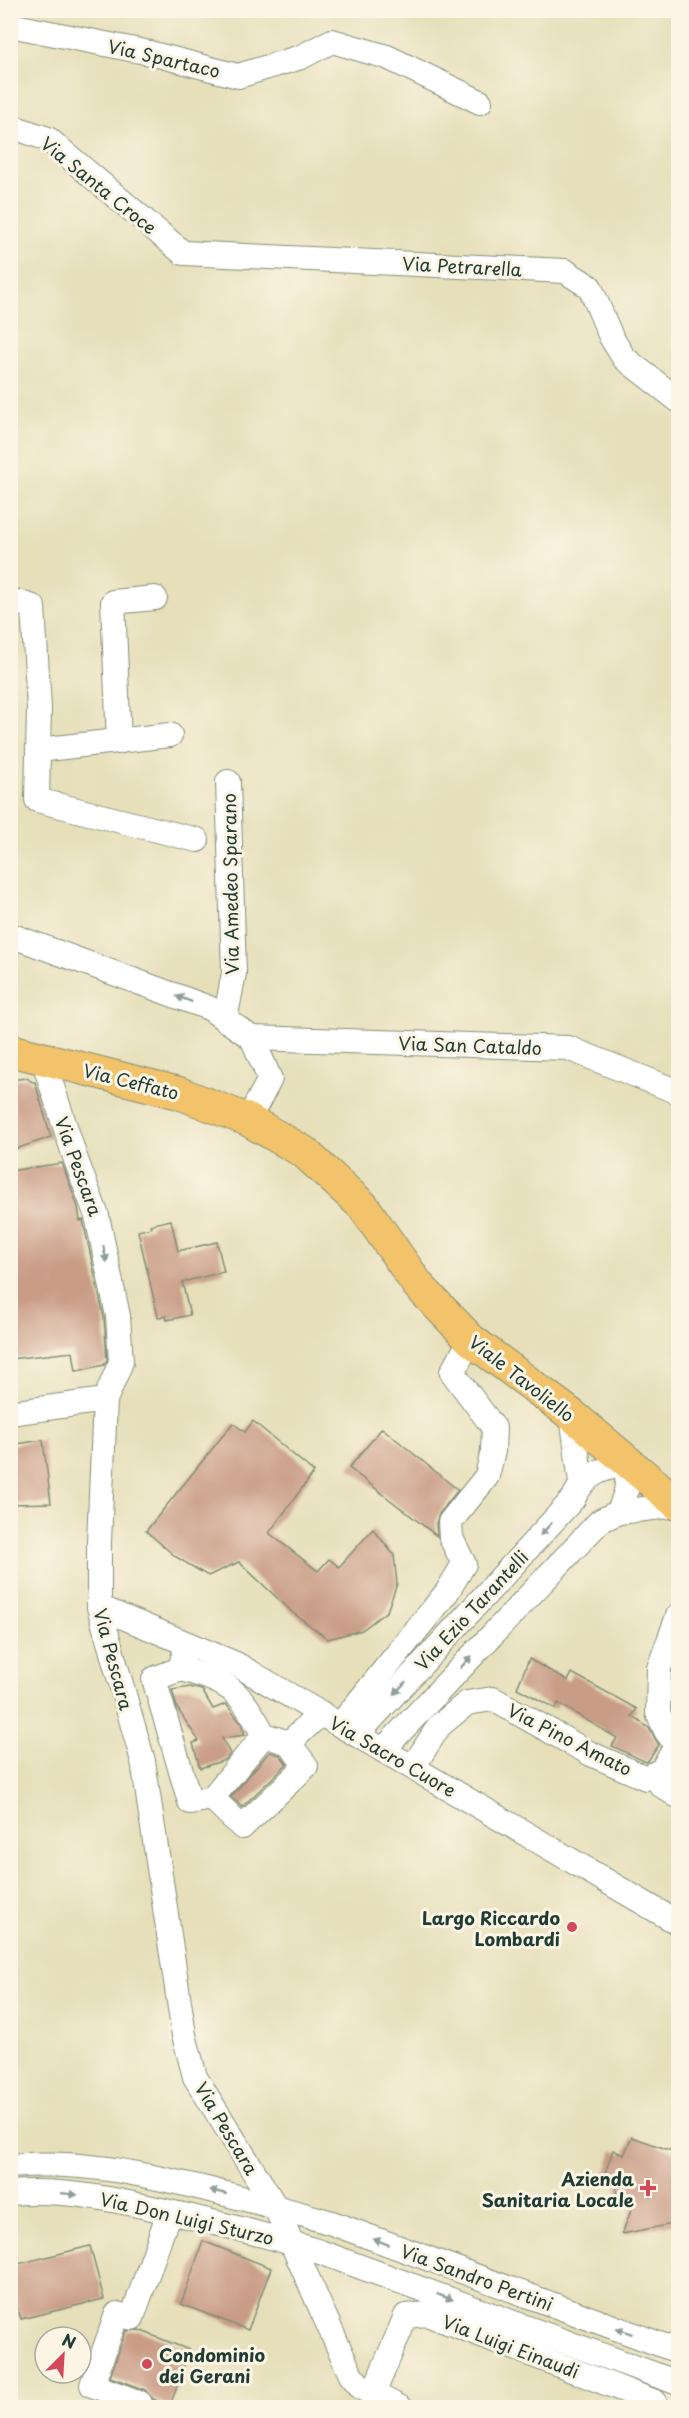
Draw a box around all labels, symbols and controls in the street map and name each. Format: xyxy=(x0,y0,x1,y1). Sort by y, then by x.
street label: Via Spartaco xyxy=(105,32,223,84)
street label: Via Santa Croce xyxy=(35,130,163,240)
street label: Via Petrarella xyxy=(402,249,523,283)
street label: Via Amedeo Sparano xyxy=(215,793,245,975)
one-way arrow xyxy=(174,993,192,1003)
street label: Via San Cataldo xyxy=(398,1029,542,1061)
street label: Via Ceffato xyxy=(80,1056,182,1106)
street label: Via Pescara xyxy=(49,1112,110,1220)
one-way arrow xyxy=(101,1245,111,1263)
street label: Viale Tavoliello xyxy=(463,1328,581,1428)
one-way arrow xyxy=(539,1522,553,1536)
street label: Via Ezio Tarantelli xyxy=(408,1544,534,1676)
street label: Via Pescara xyxy=(87,1605,141,1714)
one-way arrow xyxy=(459,1654,473,1669)
one-way arrow xyxy=(393,1681,407,1695)
street label: Via Pino Amato xyxy=(503,1696,637,1782)
street label: Via Sacro Cuore xyxy=(325,1709,461,1803)
place label: Largo Riccardo Lombardi xyxy=(422,1904,560,1952)
marker: Largo Riccardo Lombardi xyxy=(565,1920,579,1934)
street label: Via Pescara xyxy=(189,2076,266,2180)
place label: Azienda Sanitaria Locale xyxy=(482,2165,635,2213)
marker: Azienda Sanitaria Locale xyxy=(639,2179,657,2197)
street label: Via Don Luigi Sturzo xyxy=(97,2185,277,2251)
one-way arrow xyxy=(208,2187,227,2197)
one-way arrow xyxy=(59,2189,78,2199)
one-way arrow xyxy=(372,2236,390,2246)
street label: Via Sandro Pertini xyxy=(397,2237,557,2317)
one-way arrow xyxy=(436,2293,454,2303)
street label: Via Luigi Einaudi xyxy=(439,2307,583,2385)
north arrow xyxy=(33,2325,93,2385)
one-way arrow xyxy=(614,2325,632,2335)
text: N xyxy=(59,2327,80,2354)
place label: Condominio dei Gerani xyxy=(159,2341,266,2389)
marker: Condominio dei Gerani xyxy=(140,2357,154,2371)

